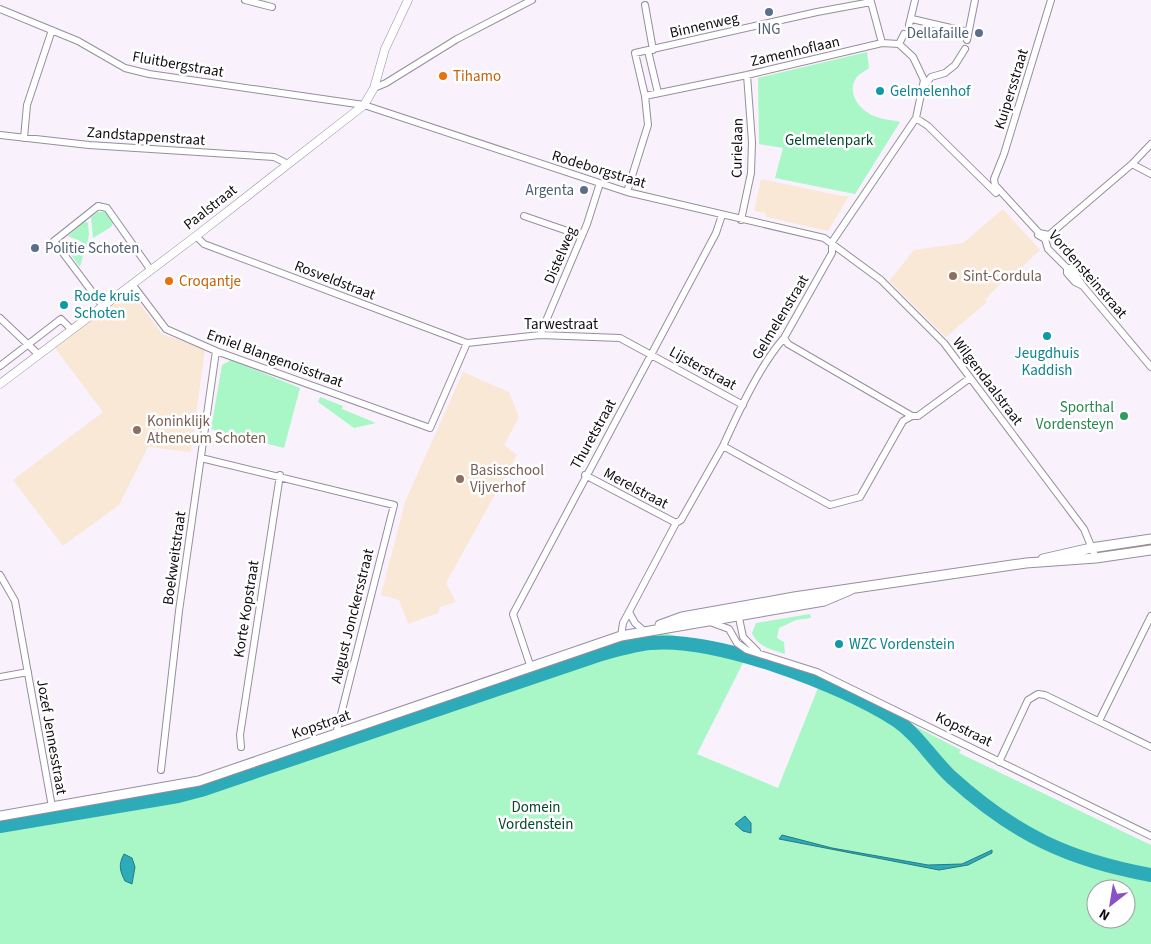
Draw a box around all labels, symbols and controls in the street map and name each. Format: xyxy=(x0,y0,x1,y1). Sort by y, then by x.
marker: ING xyxy=(763,6,775,18)
street label: Binnenweg xyxy=(668,7,741,44)
place label: ING xyxy=(758,19,780,40)
place label: Dellafaille xyxy=(907,23,969,44)
marker: Dellafaille xyxy=(973,27,985,39)
street label: Zamenhoflaan xyxy=(748,31,842,72)
street label: Fluitbergstraat xyxy=(131,46,225,83)
street label: Kuipersstraat xyxy=(989,46,1034,132)
place label: Tihamo xyxy=(453,66,501,87)
marker: Tihamo xyxy=(437,70,449,82)
place label: Gelmelenhof xyxy=(890,81,971,102)
marker: Gelmelenhof xyxy=(874,85,886,97)
street label: Curielaan xyxy=(726,118,749,178)
street label: Zandstappenstraat xyxy=(86,122,206,151)
park label: Gelmelenpark xyxy=(785,130,874,151)
street label: Rodeborgstraat xyxy=(549,145,648,194)
street label: Paalstraat xyxy=(179,180,241,235)
place label: Argenta xyxy=(525,180,574,201)
marker: Argenta xyxy=(578,184,590,196)
street label: Distelweg xyxy=(539,223,582,287)
street label: Vordensteinstraat xyxy=(1043,226,1132,323)
place label: Politie Schoten xyxy=(45,238,139,259)
marker: Politie Schoten xyxy=(29,242,41,254)
street label: Rosveldstraat xyxy=(291,255,378,306)
place label: Sint-Cordula xyxy=(963,266,1042,287)
marker: Sint-Cordula xyxy=(947,270,959,282)
place label: Croqantje xyxy=(179,271,241,292)
street label: Gelmelenstraat xyxy=(747,271,814,364)
marker: Croqantje xyxy=(163,275,175,287)
place label: Rode kruis Schoten xyxy=(74,286,140,324)
marker: Rode kruis Schoten xyxy=(58,299,70,311)
street label: Tarwestraat xyxy=(524,314,598,335)
street label: Emiel Blangenoisstraat xyxy=(204,324,346,393)
marker: Jeugdhuis Kaddish xyxy=(1041,330,1053,342)
street label: Wilgendaalstraat xyxy=(947,333,1028,430)
street label: Lijsterstraat xyxy=(665,341,740,396)
place label: Jeugdhuis Kaddish xyxy=(1015,343,1079,381)
street label: Thuretstraat xyxy=(565,395,621,473)
place label: Sporthal Vordensteyn xyxy=(1036,397,1114,435)
marker: Sporthal Vordensteyn xyxy=(1118,410,1130,422)
place label: Koninklijk Atheneum Schoten xyxy=(147,411,266,449)
marker: Koninklijk Atheneum Schoten xyxy=(131,424,143,436)
place label: Basisschool Vijverhof xyxy=(470,460,544,498)
street label: Merelstraat xyxy=(600,463,672,514)
marker: Basisschool Vijverhof xyxy=(454,473,466,485)
street label: Boekweitstraat xyxy=(158,510,191,606)
street label: August Jonckersstraat xyxy=(326,547,379,686)
street label: Korte Kopstraat xyxy=(228,559,265,659)
place label: WZC Vordenstein xyxy=(849,634,955,655)
marker: WZC Vordenstein xyxy=(833,638,845,650)
street label: Jozef Jennesstraat xyxy=(31,678,72,796)
street label: Kopstraat xyxy=(289,705,353,744)
street label: Kopstraat xyxy=(932,707,996,752)
park label: Domein Vordenstein xyxy=(499,797,573,835)
north arrow xyxy=(1086,879,1136,929)
text: N xyxy=(1096,903,1114,925)

